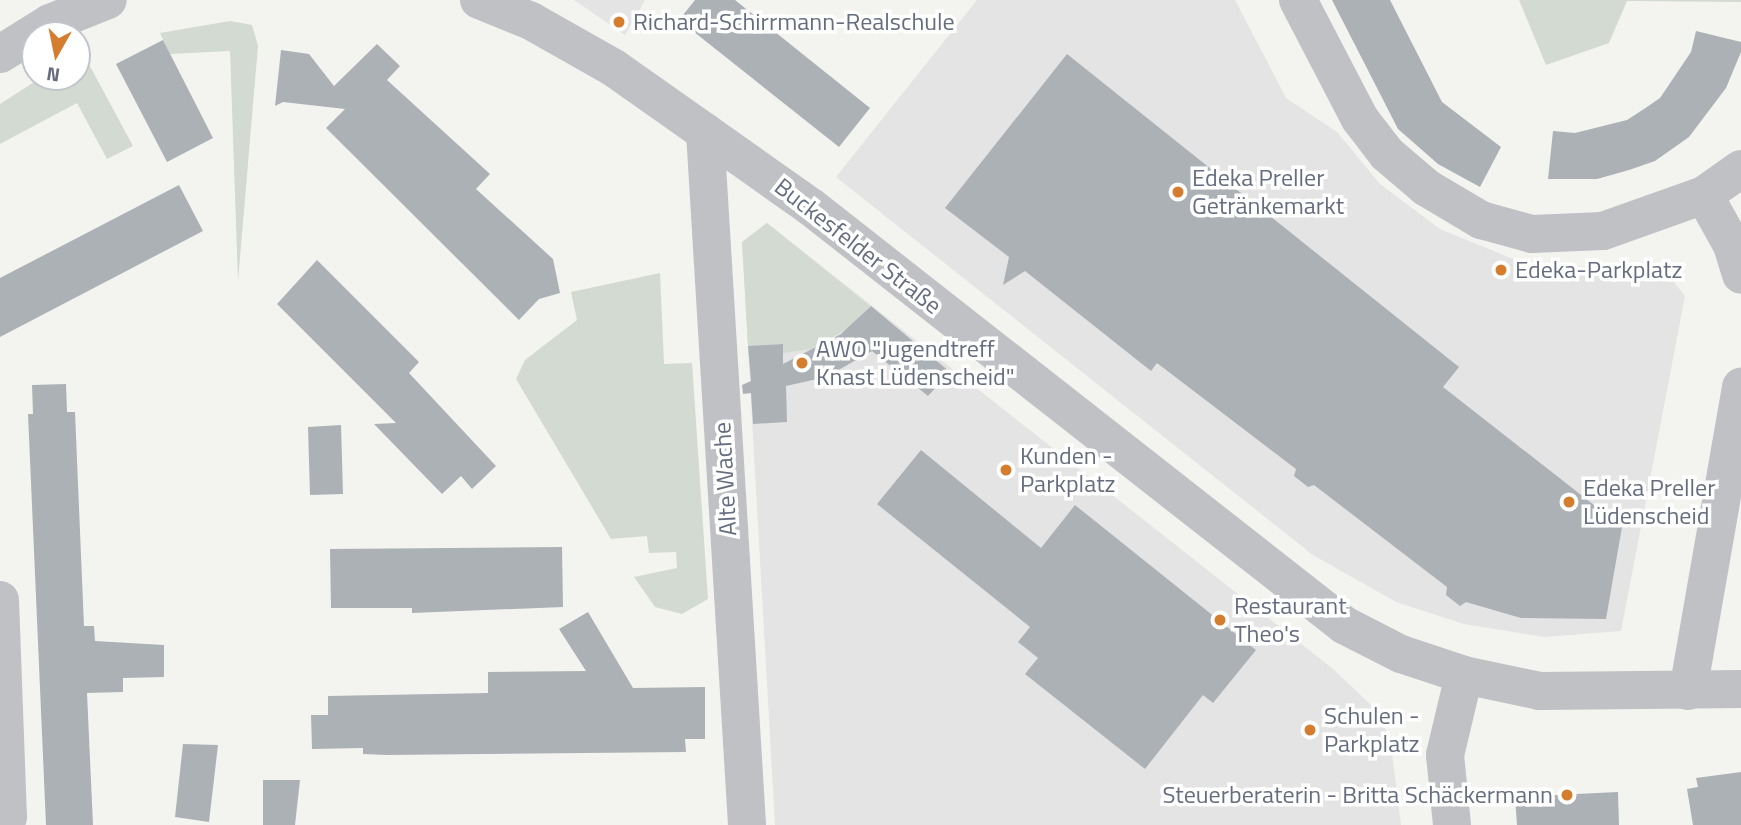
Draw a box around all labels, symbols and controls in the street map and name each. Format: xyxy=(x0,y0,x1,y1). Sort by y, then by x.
place label: Richard-Schirrmann-Realschule xyxy=(633,8,955,36)
marker: Richard-Schirrmann-Realschule xyxy=(611,14,627,30)
north arrow xyxy=(21,21,91,91)
text: N xyxy=(44,60,62,91)
place label: Edeka Preller Getränkemarkt xyxy=(1192,164,1344,220)
street label: Buckesfelder Straße xyxy=(769,172,947,320)
marker: Edeka Preller Getränkemarkt xyxy=(1170,184,1186,200)
place label: Edeka-Parkplatz xyxy=(1515,256,1682,284)
marker: Edeka-Parkplatz xyxy=(1493,262,1509,278)
place label: AWO "Jugendtreff Knast Lüdenscheid" xyxy=(816,335,1015,391)
marker: AWO "Jugendtreff Knast Lüdenscheid" xyxy=(794,355,810,371)
street label: Alte Wache xyxy=(708,421,742,537)
place label: Kunden - Parkplatz xyxy=(1020,442,1115,498)
marker: Kunden - Parkplatz xyxy=(998,462,1014,478)
place label: Edeka Preller Lüdenscheid xyxy=(1583,474,1716,530)
marker: Edeka Preller Lüdenscheid xyxy=(1561,494,1577,510)
place label: Restaurant Theo's xyxy=(1234,592,1347,648)
marker: Restaurant Theo's xyxy=(1212,612,1228,628)
place label: Schulen - Parkplatz xyxy=(1324,702,1419,758)
marker: Schulen - Parkplatz xyxy=(1302,722,1318,738)
place label: Steuerberaterin - Britta Schäckermann xyxy=(1163,781,1553,809)
marker: Steuerberaterin - Britta Schäckermann xyxy=(1559,787,1575,803)

